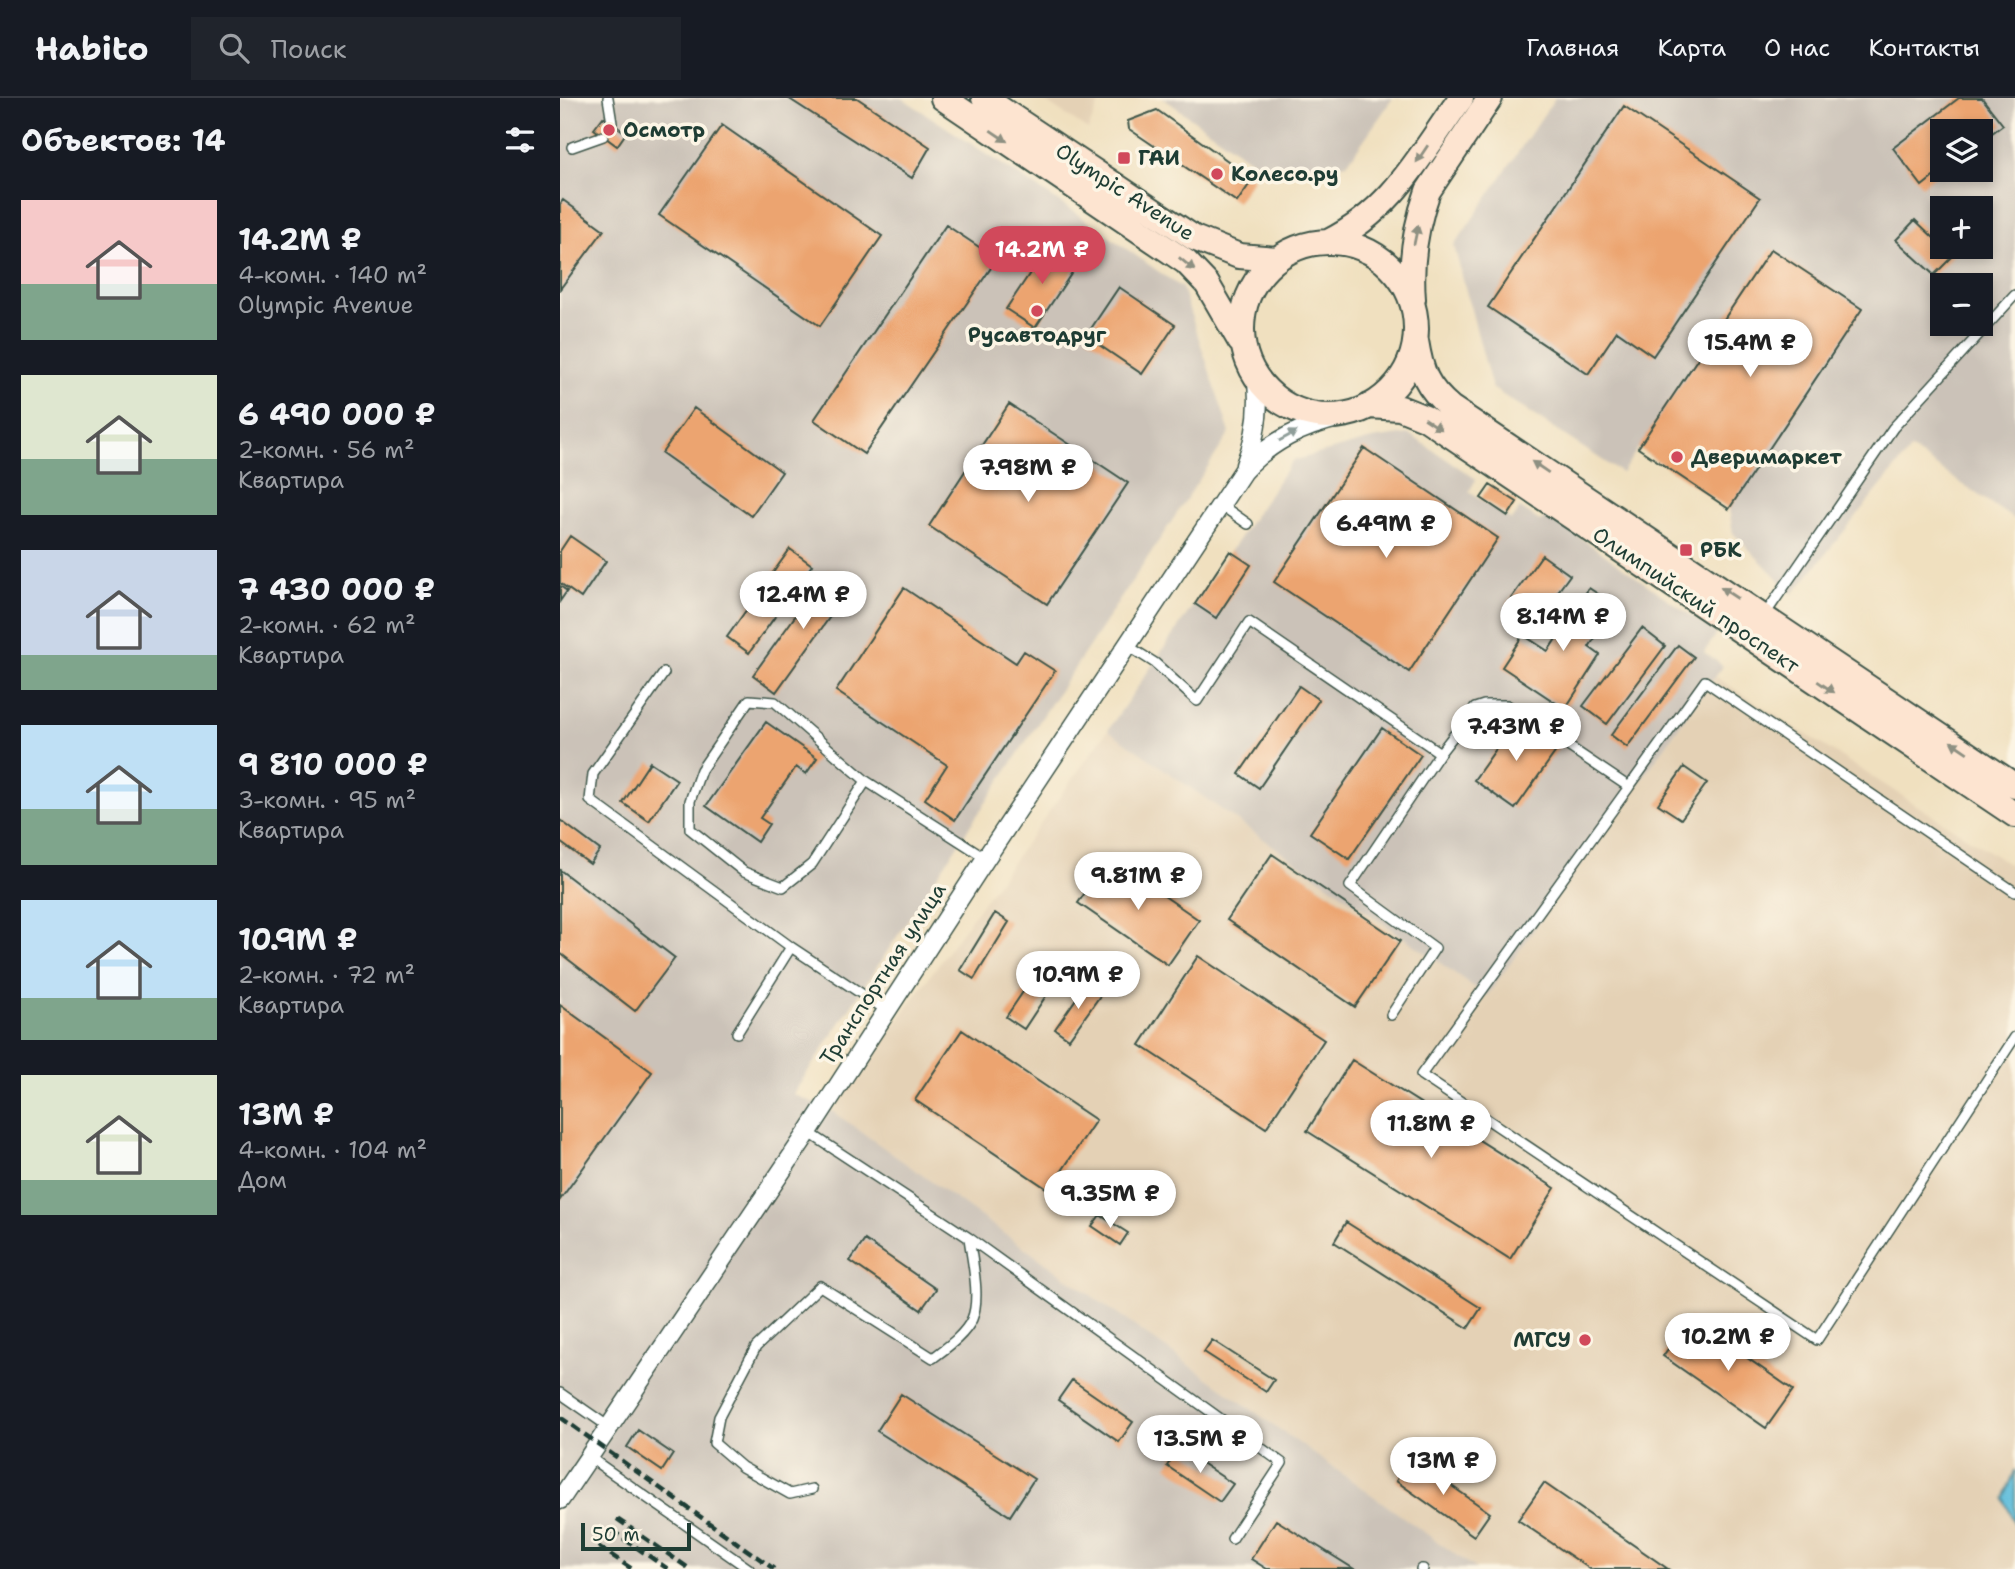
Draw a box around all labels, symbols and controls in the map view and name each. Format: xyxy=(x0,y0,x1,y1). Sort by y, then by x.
search box xyxy=(191,17,681,80)
text: Habito xyxy=(35,26,149,71)
icon: search xyxy=(215,29,253,67)
text: Поиск xyxy=(271,31,347,66)
text: Главная xyxy=(1526,32,1619,64)
text: Карта xyxy=(1657,32,1726,64)
text: О нас xyxy=(1764,32,1830,64)
text: Контакты xyxy=(1868,32,1980,64)
place label: Осмотр xyxy=(623,116,705,144)
map controls xyxy=(1930,119,1993,336)
button: layers xyxy=(1930,119,1993,182)
text: Объектов: 14 xyxy=(21,120,226,161)
icon: filters xyxy=(501,121,539,159)
marker: Осмотр xyxy=(601,122,617,138)
one-way arrow xyxy=(990,129,1009,142)
street label: Olympic Avenue xyxy=(1050,137,1200,247)
place label: ГАИ xyxy=(1138,144,1180,172)
one-way arrow xyxy=(1415,145,1429,163)
marker: ГАИ xyxy=(1116,150,1132,166)
place label: Колесо.ру xyxy=(1231,160,1339,188)
marker: Колесо.ру xyxy=(1209,166,1225,182)
button: + xyxy=(1930,196,1993,259)
text: 14.2M ₽ xyxy=(238,219,362,260)
one-way arrow xyxy=(1410,224,1421,246)
pin: 14.2M ₽ xyxy=(977,226,1107,286)
icon: home xyxy=(77,228,161,312)
text: 14.2M ₽ xyxy=(995,234,1089,264)
one-way arrow xyxy=(1178,257,1196,272)
text: 4-комн. · 140 m² xyxy=(238,260,427,290)
button: − xyxy=(1930,273,1993,336)
text: Olympic Avenue xyxy=(238,290,414,320)
marker: Русавтодруг xyxy=(1029,303,1045,319)
pin: 15.4M ₽ xyxy=(1685,320,1815,379)
place label: Русавтодруг xyxy=(968,321,1107,349)
text: 15.4M ₽ xyxy=(1704,327,1796,357)
text: 6 490 000 ₽ xyxy=(238,394,436,435)
icon: home xyxy=(77,403,161,487)
one-way arrow xyxy=(1424,417,1443,430)
one-way arrow xyxy=(1278,430,1298,442)
text: 2-комн. · 56 m² xyxy=(238,435,415,465)
place label: Дверимаркет xyxy=(1691,443,1842,471)
pin: 7.98M ₽ xyxy=(963,444,1093,504)
marker: Дверимаркет xyxy=(1669,449,1685,465)
text: 7.98M ₽ xyxy=(979,452,1077,482)
one-way arrow xyxy=(1531,460,1549,474)
text: Квартира xyxy=(238,465,344,495)
pin: 6.49M ₽ xyxy=(1321,500,1451,560)
text: 6.49M ₽ xyxy=(1336,508,1436,538)
street label: Олимпийский проспект xyxy=(1587,520,1805,680)
place label: РБК xyxy=(1700,536,1742,564)
marker: РБК xyxy=(1678,542,1694,558)
text: 7 430 000 ₽ xyxy=(238,569,435,610)
pin: 12.4M ₽ xyxy=(738,572,868,631)
icon: home xyxy=(77,578,161,662)
text: 12.4M ₽ xyxy=(756,579,850,609)
one-way arrow xyxy=(1720,587,1739,600)
pin: 8.14M ₽ xyxy=(1498,594,1628,653)
text: 8.14M ₽ xyxy=(1516,601,1610,631)
text: 2-комн. · 62 m² xyxy=(238,610,416,640)
text: Квартира xyxy=(238,640,344,670)
one-way arrow xyxy=(1816,680,1835,693)
pin: 7.43M ₽ xyxy=(1451,704,1581,763)
text: 7.43M ₽ xyxy=(1467,711,1565,741)
one-way arrow xyxy=(1949,741,1968,754)
text: 9 810 000 ₽ xyxy=(238,744,428,785)
icon: home xyxy=(77,753,161,837)
text: 3-комн. · 95 m² xyxy=(238,785,416,815)
text: Квартира xyxy=(238,815,344,845)
pin: 9.81M ₽ xyxy=(1073,852,1203,912)
text: 9.81M ₽ xyxy=(1090,860,1186,890)
street label: Транспортная улица xyxy=(814,877,952,1071)
text: 10.9M ₽ xyxy=(238,919,358,960)
icon: home xyxy=(77,928,161,1012)
pin: 10.9M ₽ xyxy=(1013,951,1143,1011)
text: 10.9M ₽ xyxy=(1032,959,1124,989)
text: 2-комн. · 72 m² xyxy=(238,960,415,990)
text: Квартира xyxy=(238,990,344,1020)
text: 13M ₽ xyxy=(238,1094,334,1135)
pin: 11.8M ₽ xyxy=(1366,1100,1496,1160)
icon: home xyxy=(77,1103,161,1187)
text: 11.8M ₽ xyxy=(1386,1108,1476,1138)
text: 4-комн. · 104 m² xyxy=(238,1135,427,1165)
text: Дом xyxy=(238,1165,287,1195)
pin: 9.35M ₽ xyxy=(1045,1170,1175,1230)
text: 9.35M ₽ xyxy=(1060,1178,1160,1208)
pin: 10.2M ₽ xyxy=(1663,1314,1793,1373)
text: 10.2M ₽ xyxy=(1681,1321,1775,1351)
place label: МГСУ xyxy=(1513,1326,1571,1354)
marker: МГСУ xyxy=(1577,1332,1593,1348)
pin: 13.5M ₽ xyxy=(1135,1416,1265,1475)
text: 13.5M ₽ xyxy=(1153,1423,1247,1453)
pin: 13M ₽ xyxy=(1394,1438,1492,1497)
text: 13M ₽ xyxy=(1406,1445,1480,1475)
scale bar xyxy=(581,1520,691,1552)
text: 50 m xyxy=(592,1522,640,1547)

